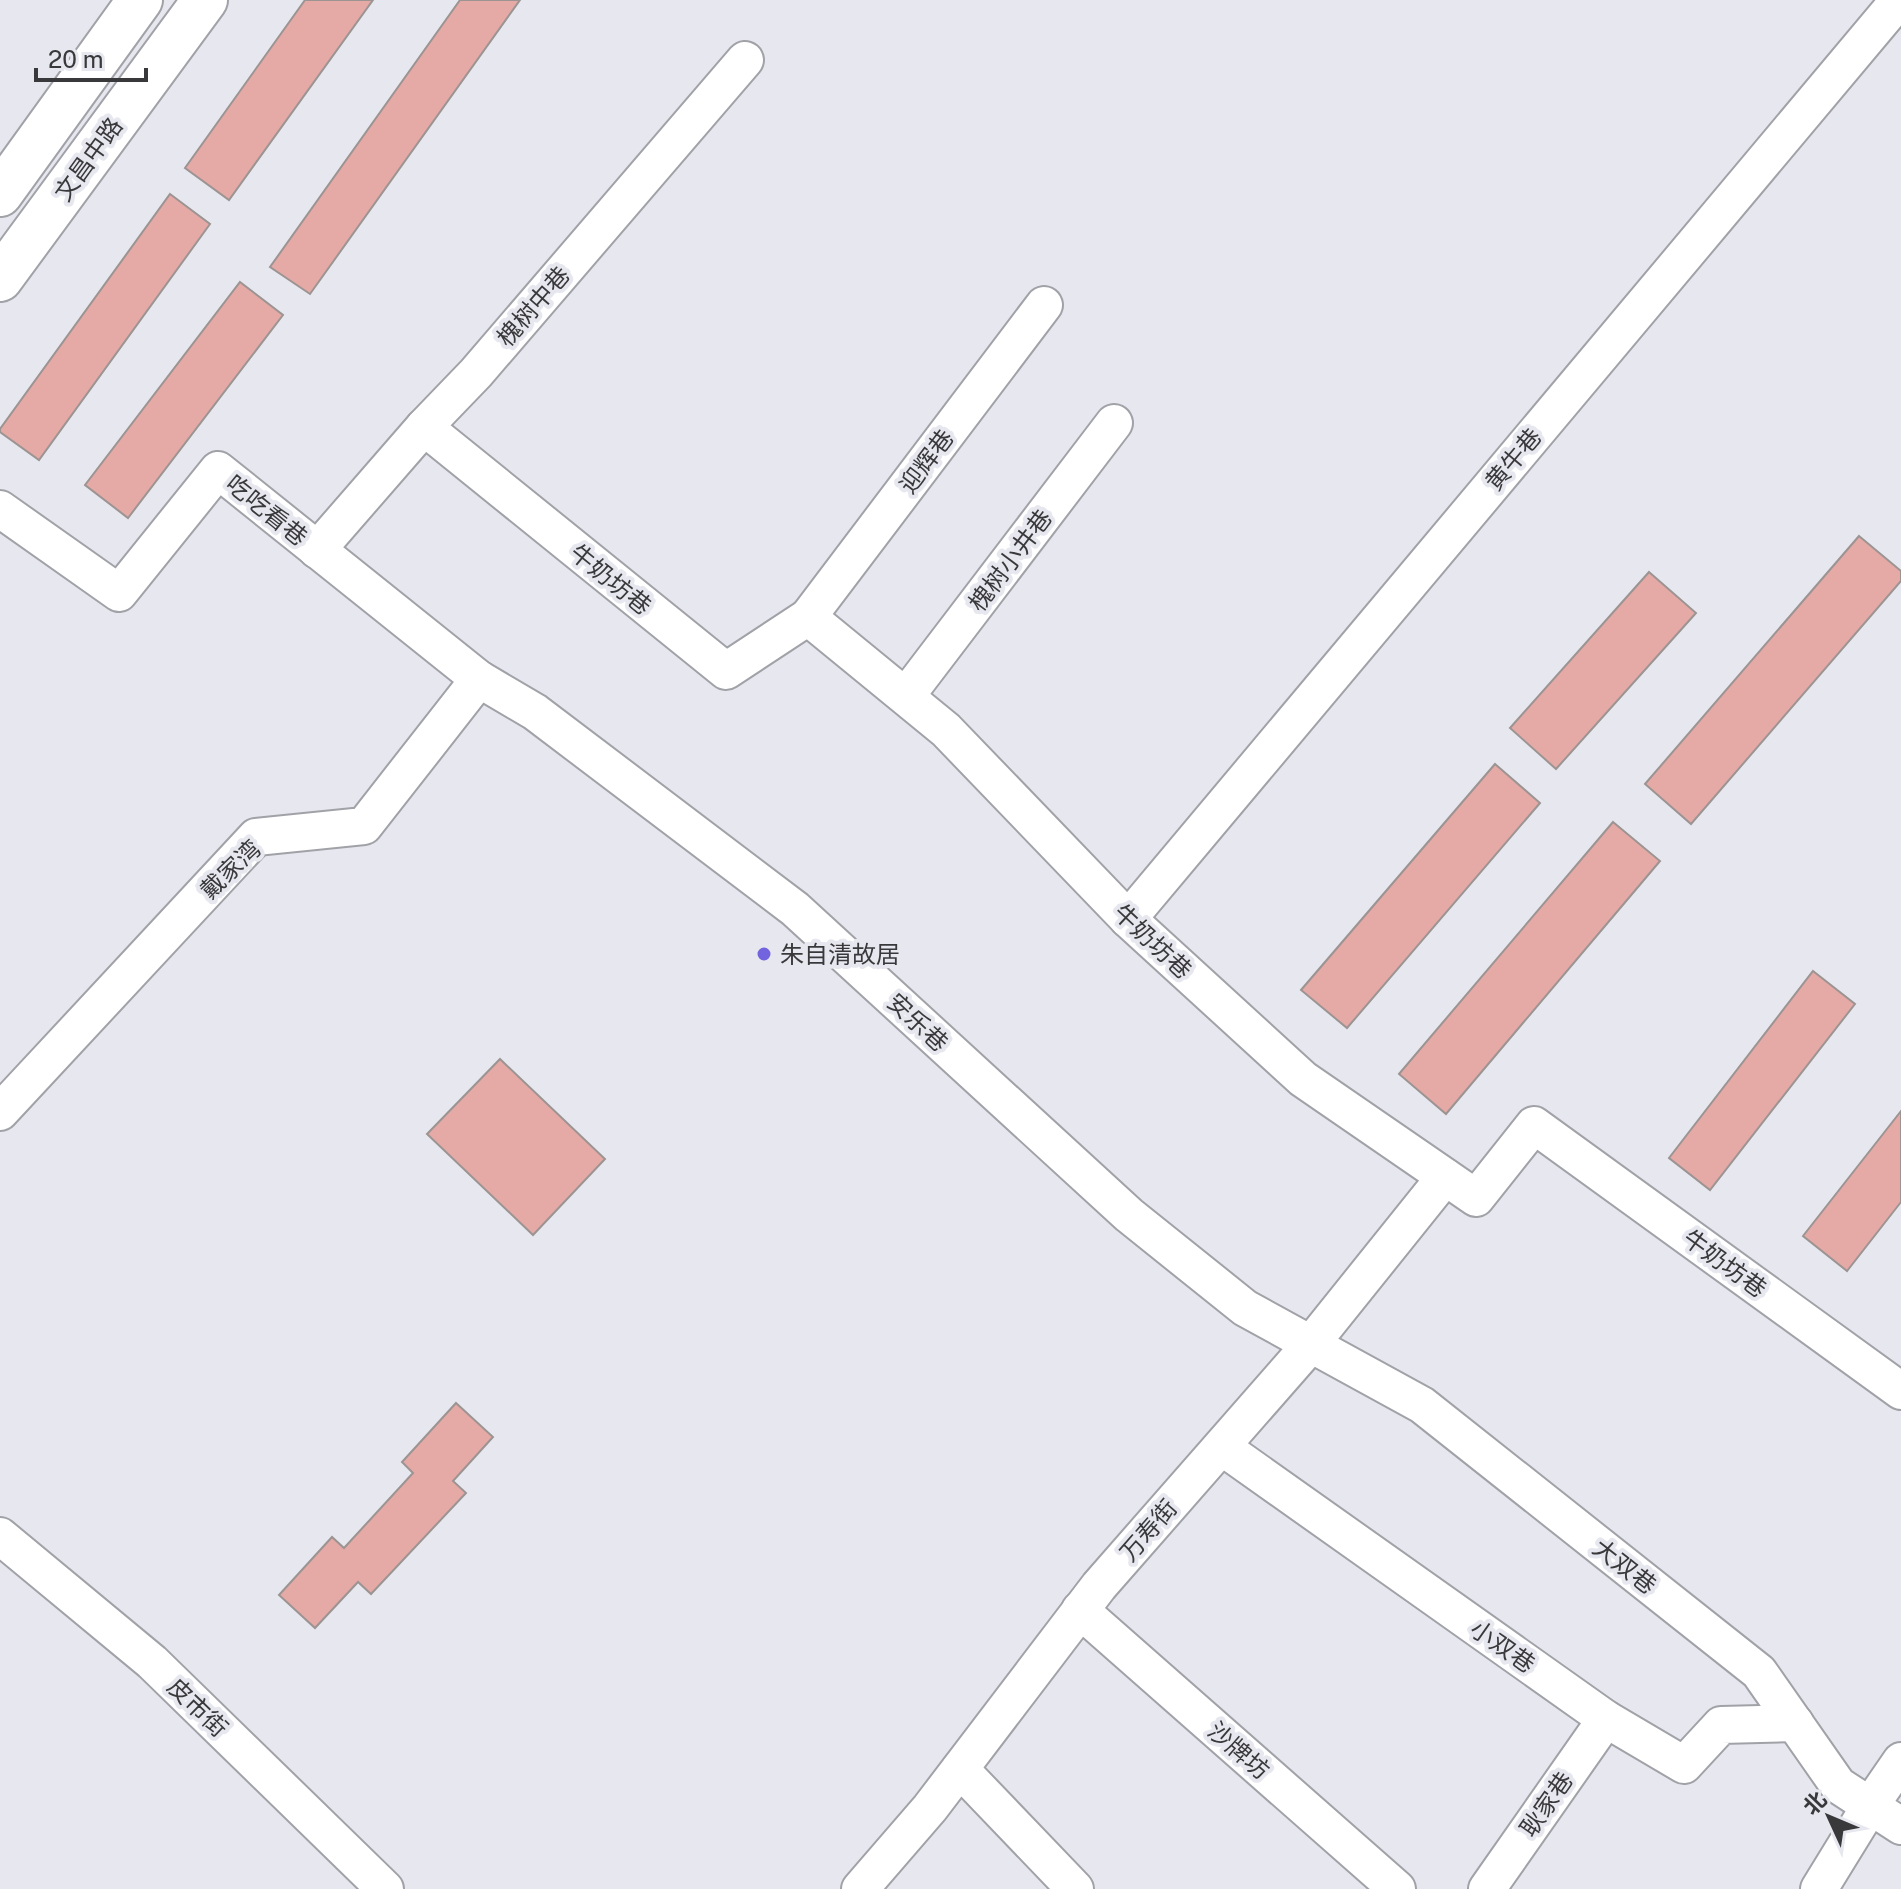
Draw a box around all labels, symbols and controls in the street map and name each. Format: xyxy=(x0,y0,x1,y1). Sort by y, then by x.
scale bar xyxy=(36,32,146,82)
text: 20 m xyxy=(48,45,104,73)
street label: 文昌中路 xyxy=(48,112,128,206)
street label: 槐树中巷 xyxy=(491,261,575,351)
street label: 黄牛巷 xyxy=(1479,422,1547,496)
street label: 迎辉巷 xyxy=(893,424,959,498)
street label: 吃吃看巷 xyxy=(221,469,313,551)
street label: 槐树小井巷 xyxy=(963,504,1057,616)
street label: 牛奶坊巷 xyxy=(565,538,657,620)
street label: 戴家湾 xyxy=(194,834,266,904)
street label: 牛奶坊巷 xyxy=(1108,898,1198,984)
place label: 朱自清故居 xyxy=(780,940,900,968)
marker: 朱自清故居 xyxy=(755,945,773,963)
street label: 安乐巷 xyxy=(882,987,954,1057)
street label: 牛奶坊巷 xyxy=(1678,1223,1772,1303)
street label: 万寿街 xyxy=(1114,1494,1182,1566)
street label: 大双巷 xyxy=(1588,1533,1662,1599)
street label: 小双巷 xyxy=(1465,1614,1541,1678)
street label: 皮市街 xyxy=(162,1672,234,1742)
street label: 沙牌坊 xyxy=(1203,1716,1275,1784)
street label: 耿家巷 xyxy=(1514,1766,1578,1842)
north arrow xyxy=(1789,1777,1869,1857)
text: 北 xyxy=(1798,1786,1832,1820)

